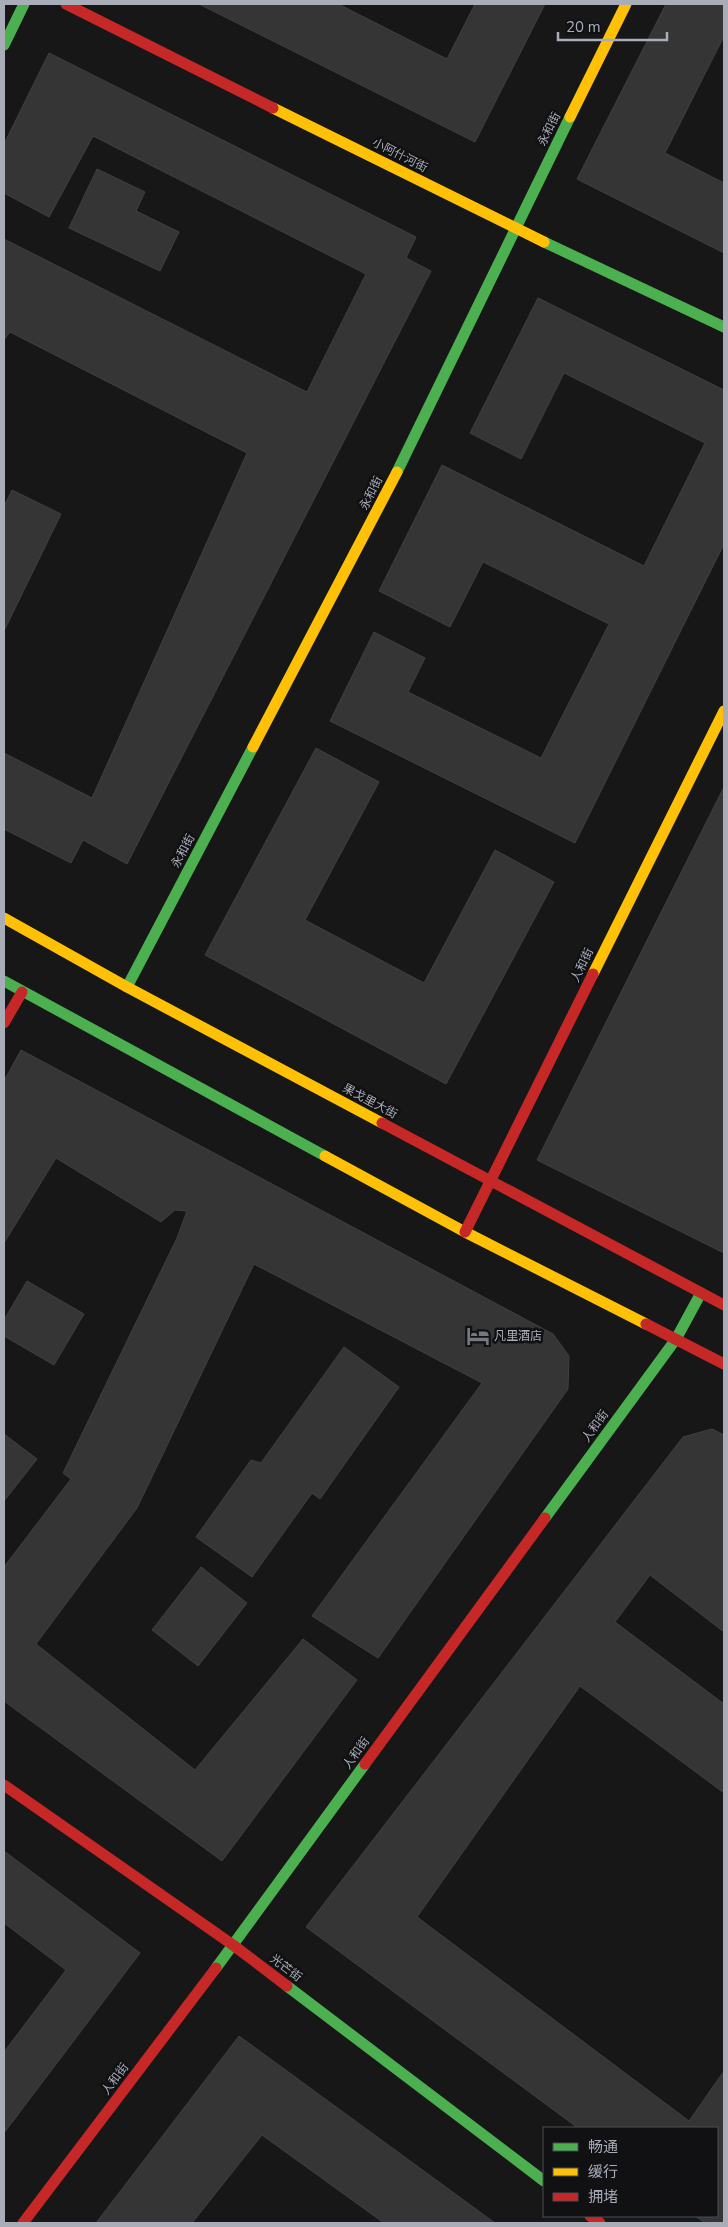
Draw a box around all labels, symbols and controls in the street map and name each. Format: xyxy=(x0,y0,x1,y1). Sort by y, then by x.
scale bar xyxy=(558,10,667,42)
text: 20 m xyxy=(566,17,601,37)
street label: 永和街 xyxy=(534,109,564,149)
street label: 小阿什河街 xyxy=(370,134,430,176)
street label: 永和街 xyxy=(356,473,386,513)
street label: 永和街 xyxy=(167,831,199,871)
street label: 人和街 xyxy=(567,945,597,985)
street label: 果戈里大街 xyxy=(340,1080,400,1122)
hotel icon: 凡里酒店 xyxy=(465,1323,491,1349)
place label: 凡里酒店 xyxy=(494,1328,542,1344)
street label: 人和街 xyxy=(578,1407,612,1445)
street label: 人和街 xyxy=(339,1734,373,1772)
street label: 光芒街 xyxy=(267,1951,305,1985)
street label: 人和街 xyxy=(98,2060,132,2098)
legend xyxy=(543,2127,718,2217)
text: 畅通 xyxy=(588,2137,618,2157)
text: 缓行 xyxy=(588,2162,618,2182)
text: 拥堵 xyxy=(588,2187,618,2207)

